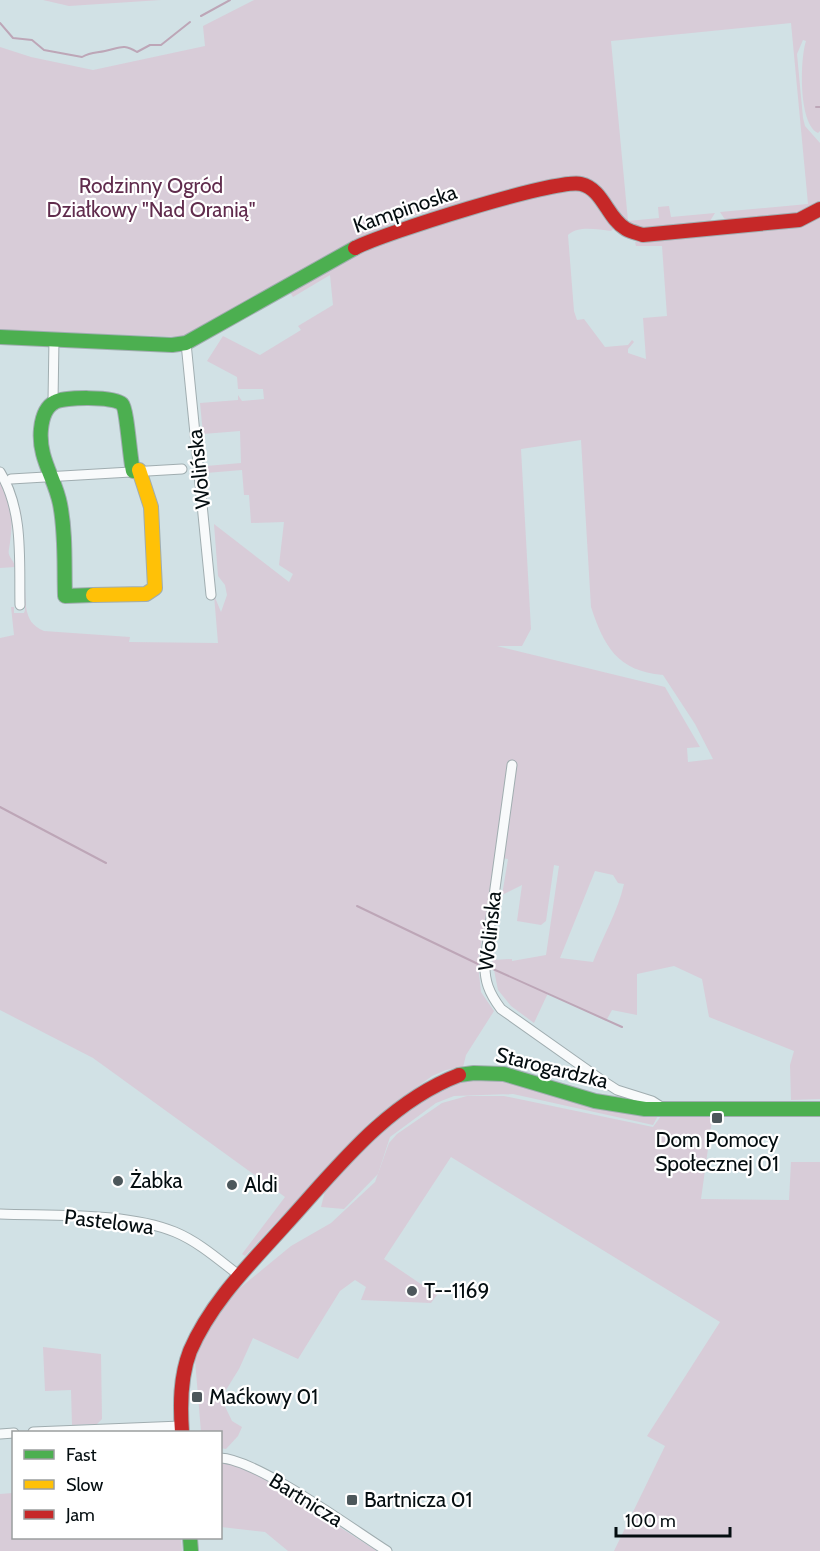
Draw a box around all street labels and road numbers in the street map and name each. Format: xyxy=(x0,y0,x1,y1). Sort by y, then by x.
street label: Kampinoska xyxy=(350,179,460,238)
street label: Wolińska xyxy=(182,428,215,510)
street label: Wolińska xyxy=(473,890,506,972)
street label: Starogardzka xyxy=(493,1041,611,1094)
street label: Pastelowa xyxy=(63,1204,155,1239)
street label: Bartnicza xyxy=(265,1467,348,1532)

